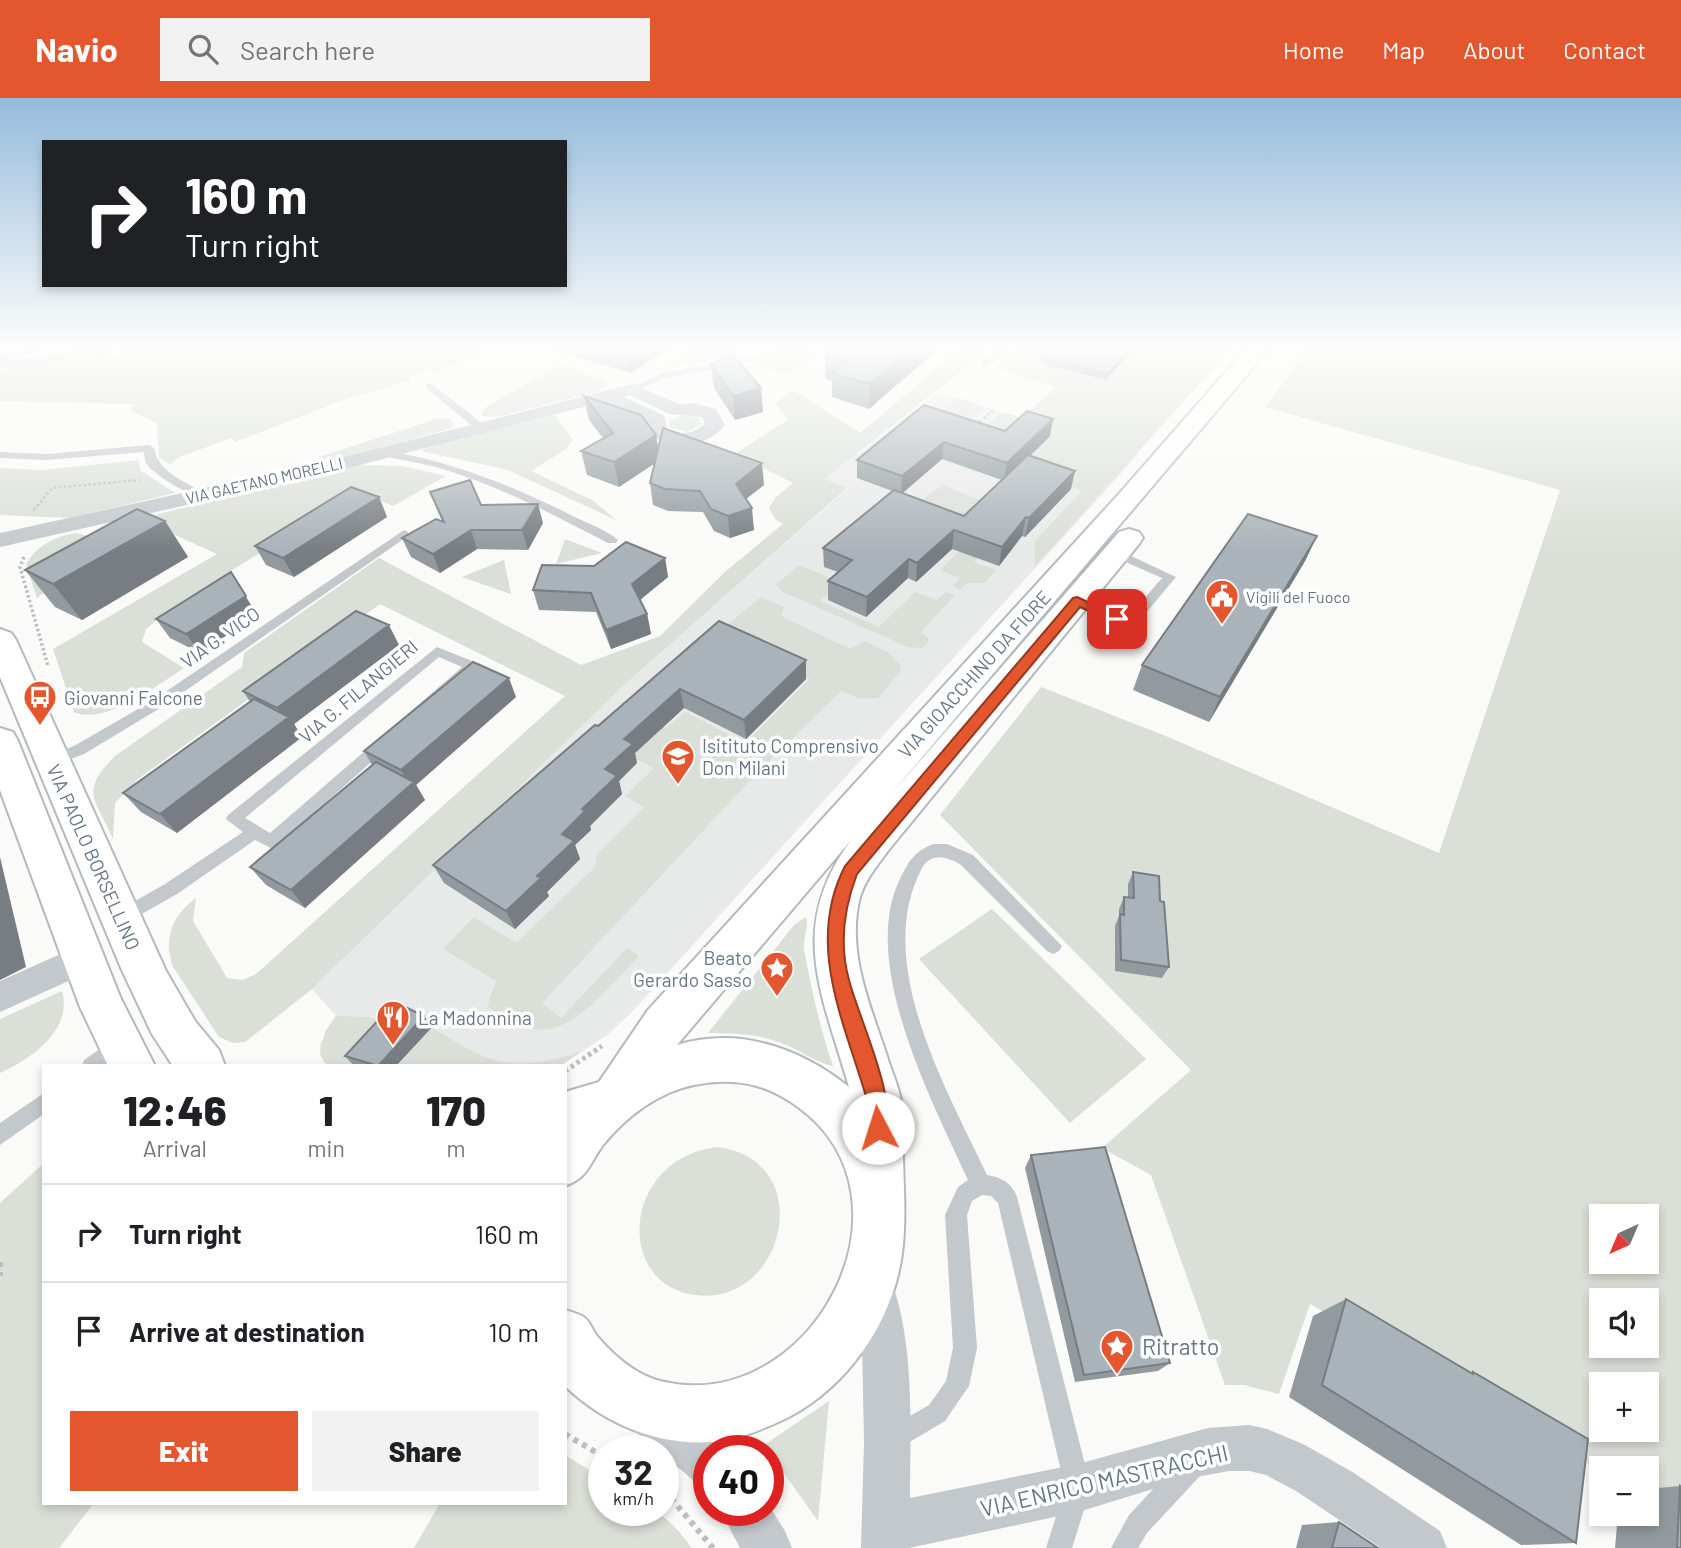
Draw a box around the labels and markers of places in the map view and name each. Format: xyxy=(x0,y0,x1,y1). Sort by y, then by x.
public building icon: Vigili del Fuoco xyxy=(1203,577,1241,626)
place label: Vigili del Fuoco xyxy=(1246,587,1350,606)
pin xyxy=(1087,589,1147,649)
bus stop icon: Giovanni Falcone xyxy=(21,678,59,727)
place label: Giovanni Falcone xyxy=(64,686,203,709)
place label: Isitituto Comprensivo Don Milani xyxy=(702,734,879,779)
school or university icon: Isitituto Comprensivo Don Milani xyxy=(659,737,697,786)
place label: Beato Gerardo Sasso xyxy=(633,946,752,991)
place icon: Beato Gerardo Sasso xyxy=(758,949,796,998)
restaurant icon: La Madonnina xyxy=(374,998,412,1047)
place label: La Madonnina xyxy=(418,1006,532,1029)
place icon: Ritratto xyxy=(1098,1327,1136,1376)
place label: Ritratto xyxy=(1142,1332,1219,1360)

